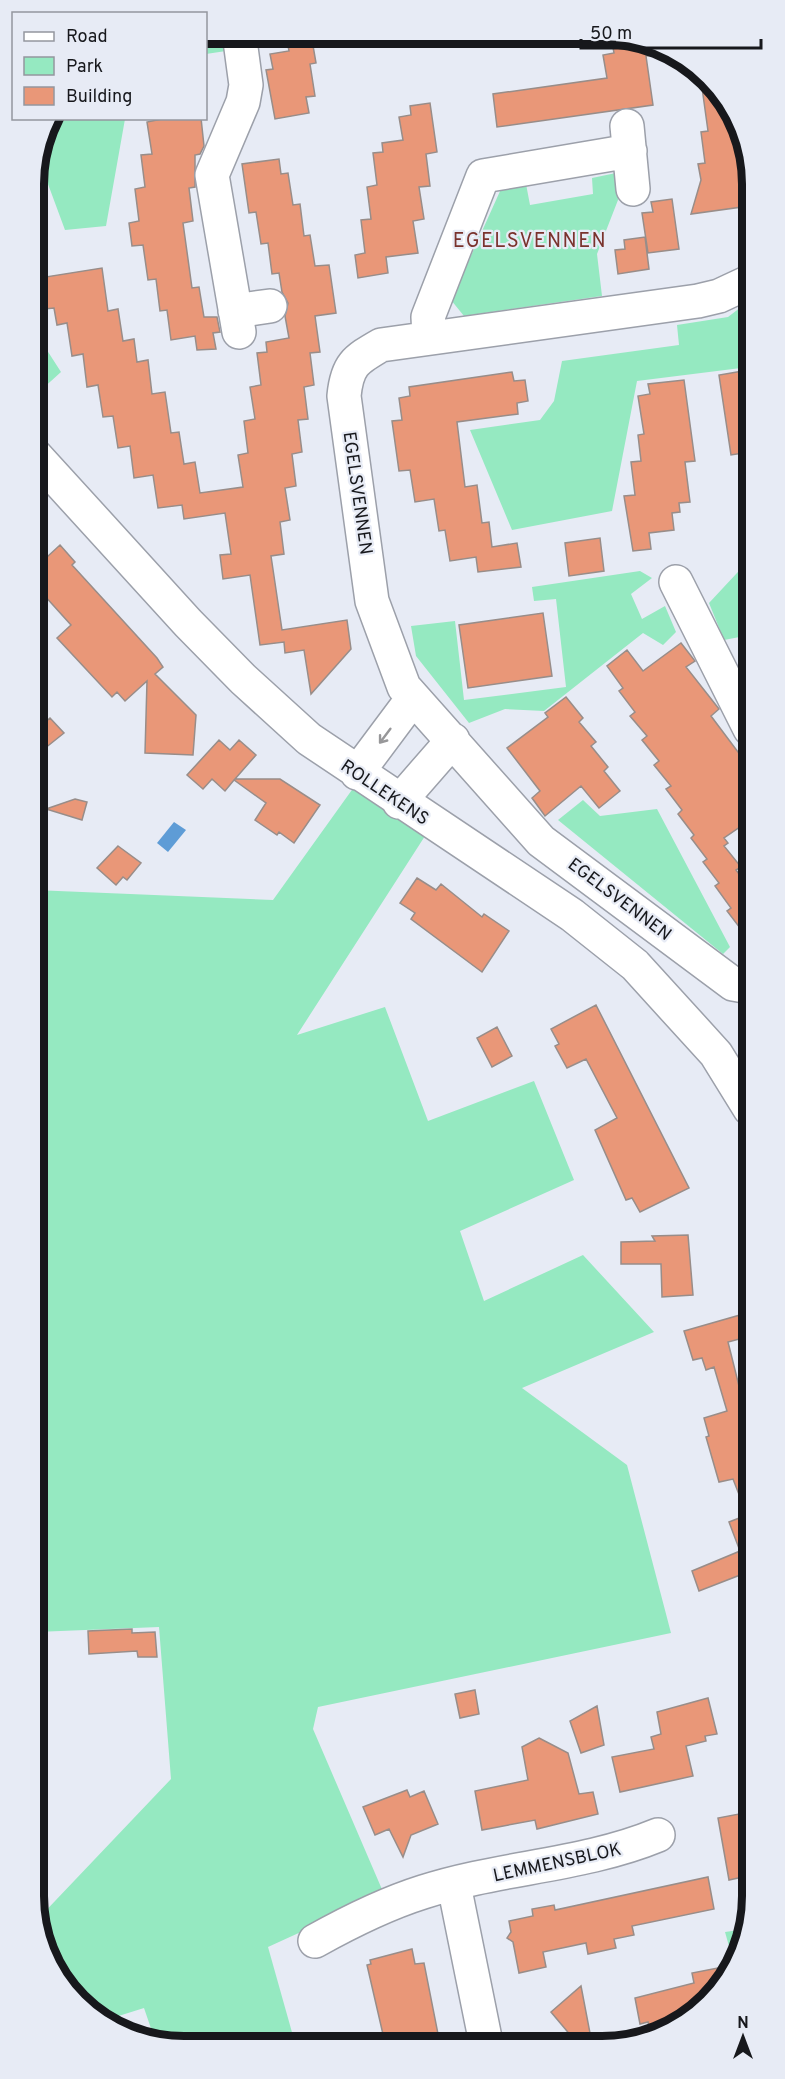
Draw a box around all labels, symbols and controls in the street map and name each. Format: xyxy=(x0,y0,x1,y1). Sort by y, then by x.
legend xyxy=(12,12,207,120)
scale bar xyxy=(581,12,761,50)
text: 50 m xyxy=(590,23,632,46)
text: Road xyxy=(66,26,108,49)
text: Park xyxy=(66,56,103,79)
text: Building xyxy=(66,86,132,109)
district label: EGELSVENNEN xyxy=(453,229,607,255)
street label: EGELSVENNEN xyxy=(336,430,377,556)
one-way arrow xyxy=(379,727,391,743)
street label: ROLLEKENS xyxy=(336,755,433,831)
street label: EGELSVENNEN xyxy=(563,854,676,947)
street label: LEMMENSBLOK xyxy=(491,1839,624,1888)
north arrow xyxy=(713,2007,773,2067)
text: N xyxy=(737,2014,749,2034)

